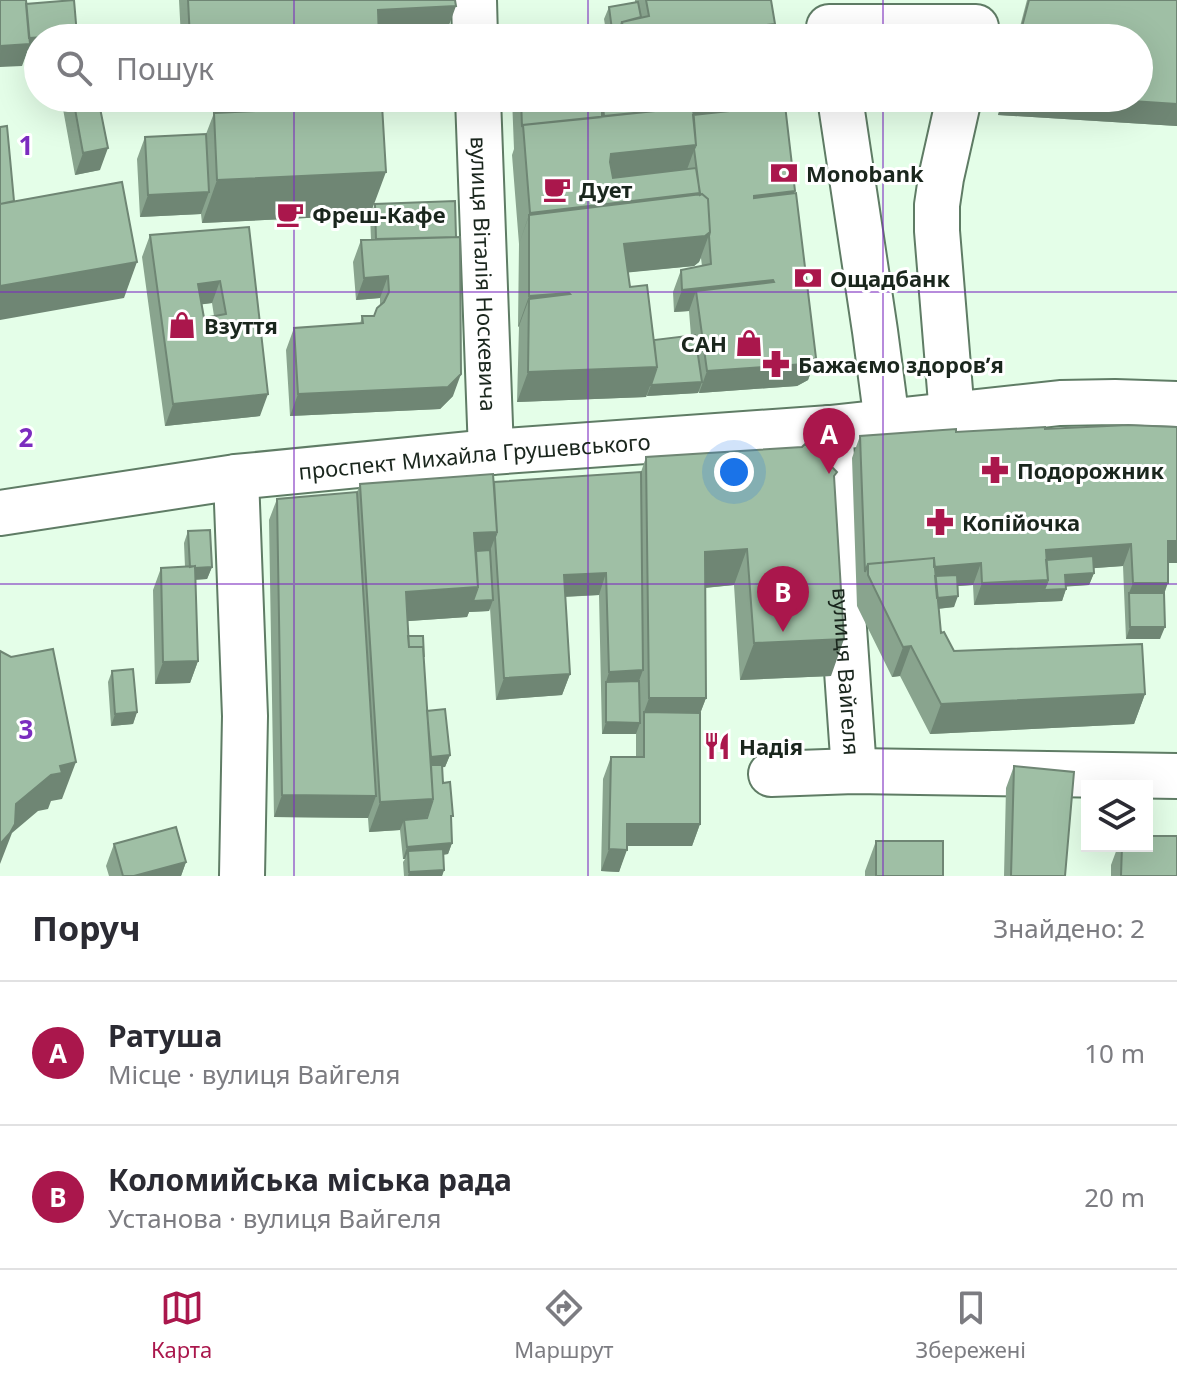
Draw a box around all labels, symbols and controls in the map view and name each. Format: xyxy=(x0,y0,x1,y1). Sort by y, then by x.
search box xyxy=(24,24,1153,112)
icon: search xyxy=(52,46,96,90)
text: Пошук xyxy=(116,48,214,89)
text: 1 xyxy=(19,127,33,163)
street label: вулиця Віталія Носкевича xyxy=(464,136,505,412)
bank icon: Monobank xyxy=(769,158,799,188)
place label: Monobank xyxy=(806,158,924,188)
cafe icon: Дует xyxy=(542,174,572,204)
place label: Дует xyxy=(579,174,632,204)
cafe icon: Фреш-Кафе xyxy=(275,199,305,229)
place label: Фреш-Кафе xyxy=(312,199,446,229)
bank icon: Ощадбанк xyxy=(793,263,823,293)
place label: Ощадбанк xyxy=(830,263,950,293)
shop icon: Взуття xyxy=(167,310,197,340)
place label: Взуття xyxy=(204,310,278,340)
place label: САН xyxy=(681,328,727,358)
shop icon: САН xyxy=(734,328,764,358)
pharmacy icon: Бажаємо здоровʼя xyxy=(761,349,791,379)
place label: Бажаємо здоровʼя xyxy=(798,349,1004,379)
pin: A xyxy=(803,408,855,474)
text: 2 xyxy=(19,419,34,455)
street label: проспект Михайла Грушевського xyxy=(297,426,651,486)
your location xyxy=(714,452,754,492)
pharmacy icon: Подорожник xyxy=(980,455,1010,485)
place label: Подорожник xyxy=(1017,455,1164,485)
pharmacy icon: Копійочка xyxy=(925,507,955,537)
place label: Копійочка xyxy=(962,507,1080,537)
pin: B xyxy=(757,566,809,632)
street label: вулиця Вайгеля xyxy=(826,586,868,756)
text: 3 xyxy=(19,711,33,747)
restaurant icon: Надія xyxy=(702,731,732,761)
place label: Надія xyxy=(739,731,803,761)
map controls xyxy=(1081,780,1153,852)
button: layers xyxy=(1081,780,1153,852)
text: Поруч xyxy=(32,905,141,951)
text: Знайдено: 2 xyxy=(993,910,1145,946)
text: Ратуша xyxy=(108,1015,222,1056)
text: A xyxy=(49,1035,67,1071)
text: 10 m xyxy=(1084,1035,1145,1071)
text: Місце · вулиця Вайгеля xyxy=(108,1056,400,1092)
text: Коломийська міська рада xyxy=(108,1159,512,1200)
text: B xyxy=(49,1179,67,1215)
text: 20 m xyxy=(1084,1179,1145,1215)
text: Установа · вулиця Вайгеля xyxy=(108,1200,441,1236)
tab: Карта xyxy=(151,1286,212,1364)
tab: Маршрут xyxy=(514,1286,614,1364)
tab: Збережені xyxy=(915,1286,1026,1364)

